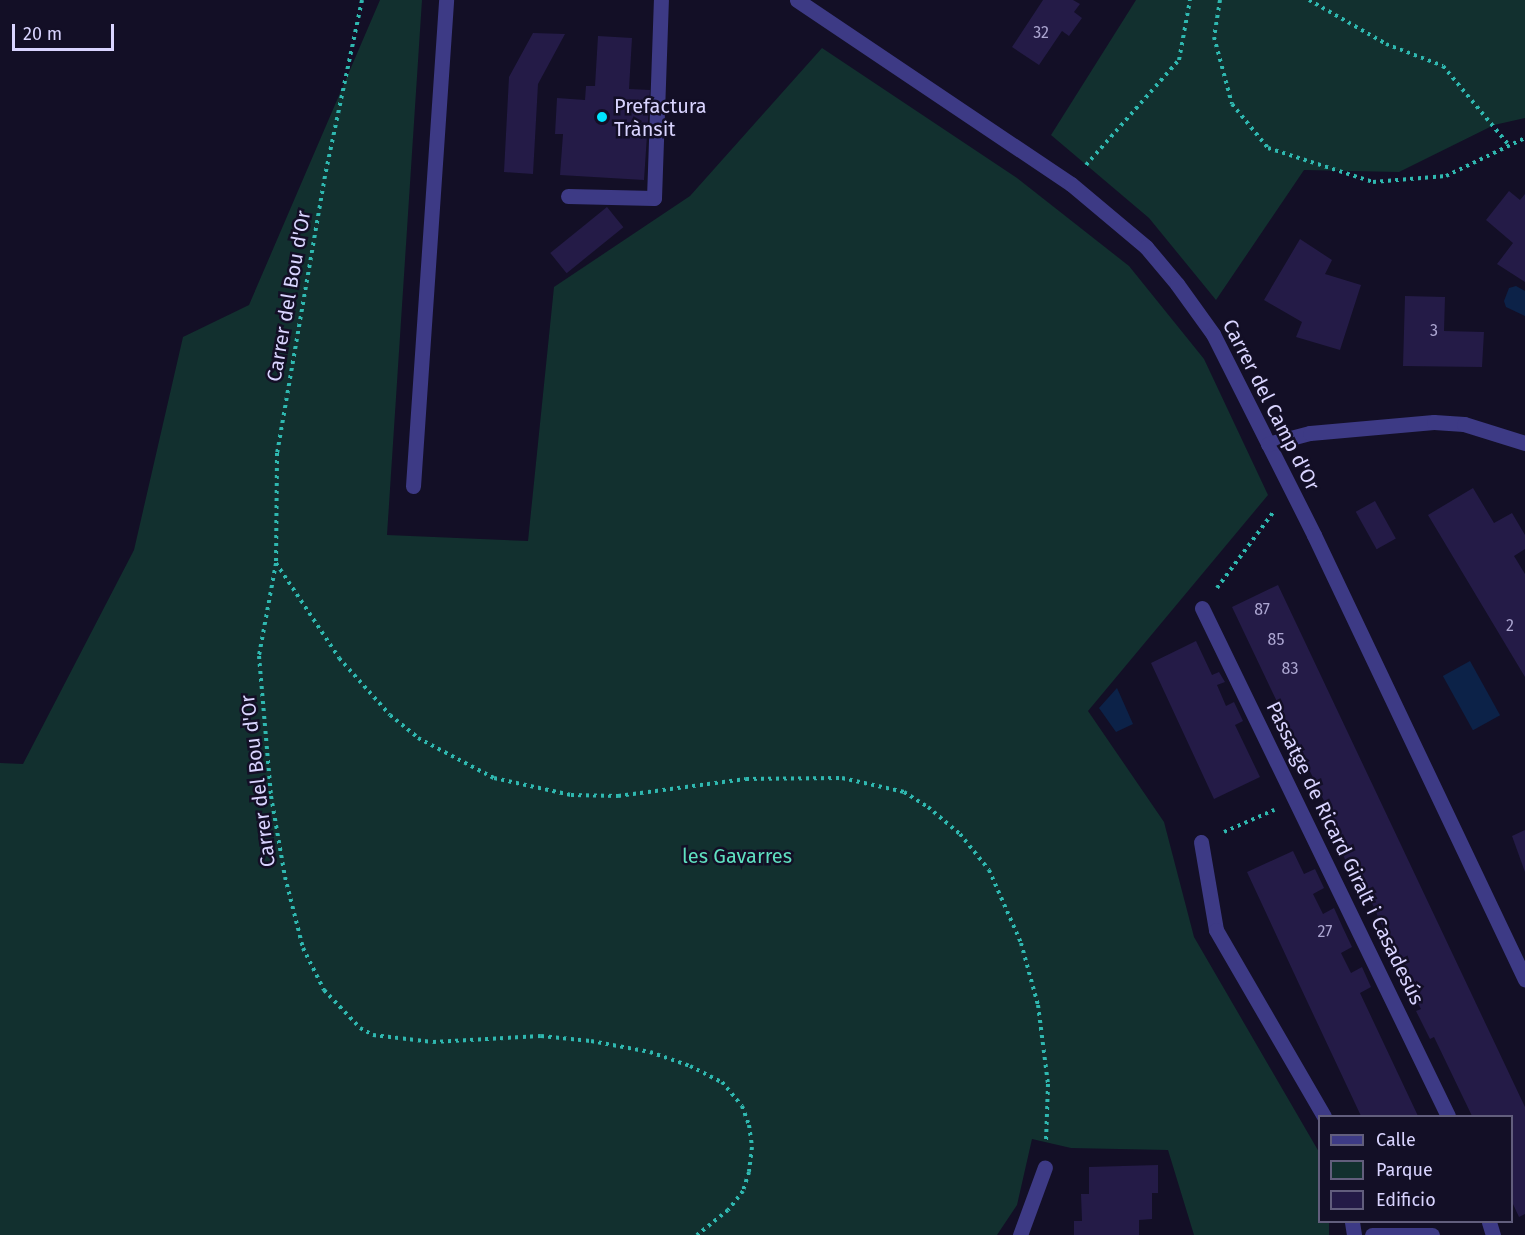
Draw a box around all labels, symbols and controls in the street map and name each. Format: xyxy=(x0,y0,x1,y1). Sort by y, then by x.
scale bar xyxy=(15,12,117,50)
text: 20 m xyxy=(23,23,62,45)
house number: 32 xyxy=(1033,23,1049,43)
place label: Prefactura Trànsit xyxy=(614,94,707,141)
marker: Prefactura Trànsit xyxy=(595,110,609,124)
street label: Carrer del Bou d'Or xyxy=(262,209,316,383)
street label: Carrer del Camp d'Or xyxy=(1217,315,1325,495)
house number: 3 xyxy=(1430,321,1438,341)
house number: 87 xyxy=(1254,600,1270,620)
house number: 2 xyxy=(1506,616,1514,636)
house number: 85 xyxy=(1268,630,1284,650)
house number: 83 xyxy=(1282,659,1298,679)
street label: Carrer del Bou d'Or xyxy=(236,694,280,868)
street label: Passatge de Ricard Giralt i Casadesús xyxy=(1261,698,1429,1008)
park label: les Gavarres xyxy=(682,844,792,868)
house number: 27 xyxy=(1318,922,1332,942)
legend xyxy=(1318,1115,1513,1223)
text: Calle xyxy=(1376,1129,1416,1151)
text: Parque xyxy=(1376,1159,1433,1181)
text: Edificio xyxy=(1376,1189,1436,1211)

